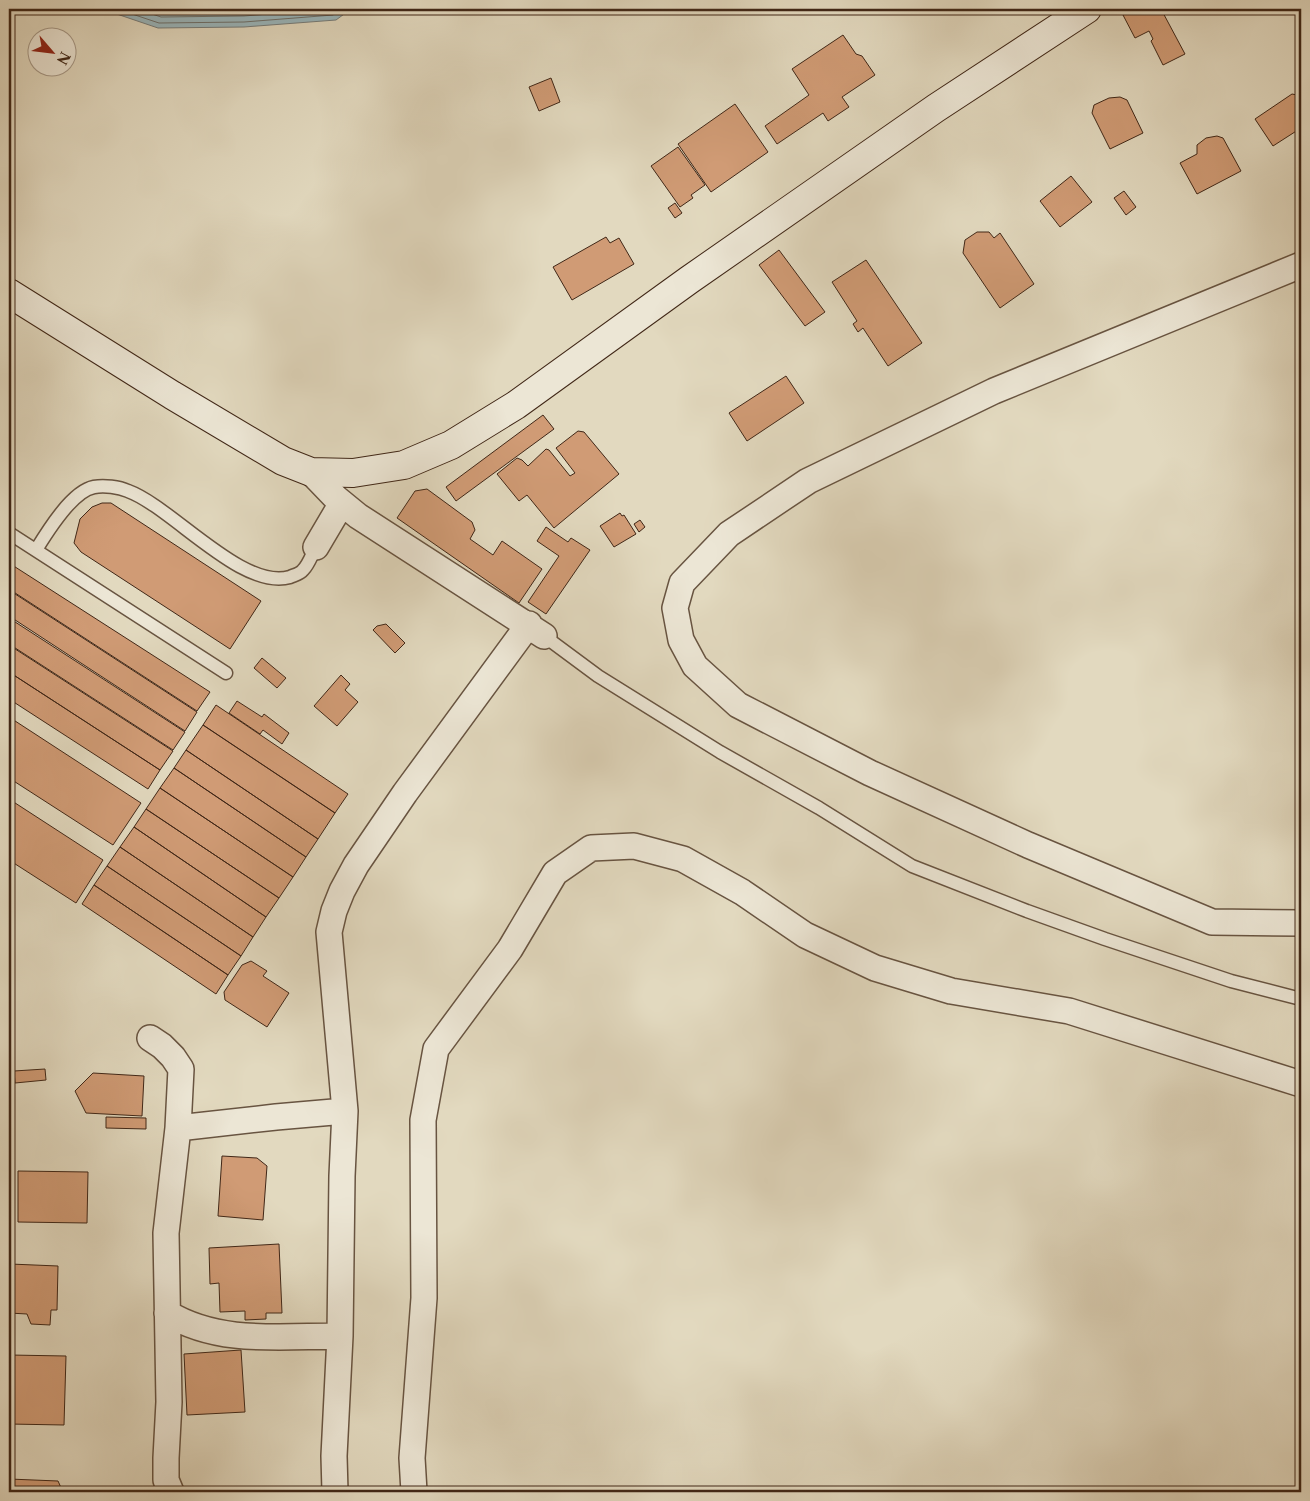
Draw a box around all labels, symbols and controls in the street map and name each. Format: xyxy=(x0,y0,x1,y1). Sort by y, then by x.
north arrow xyxy=(28,28,78,78)
text: N xyxy=(53,49,74,68)

